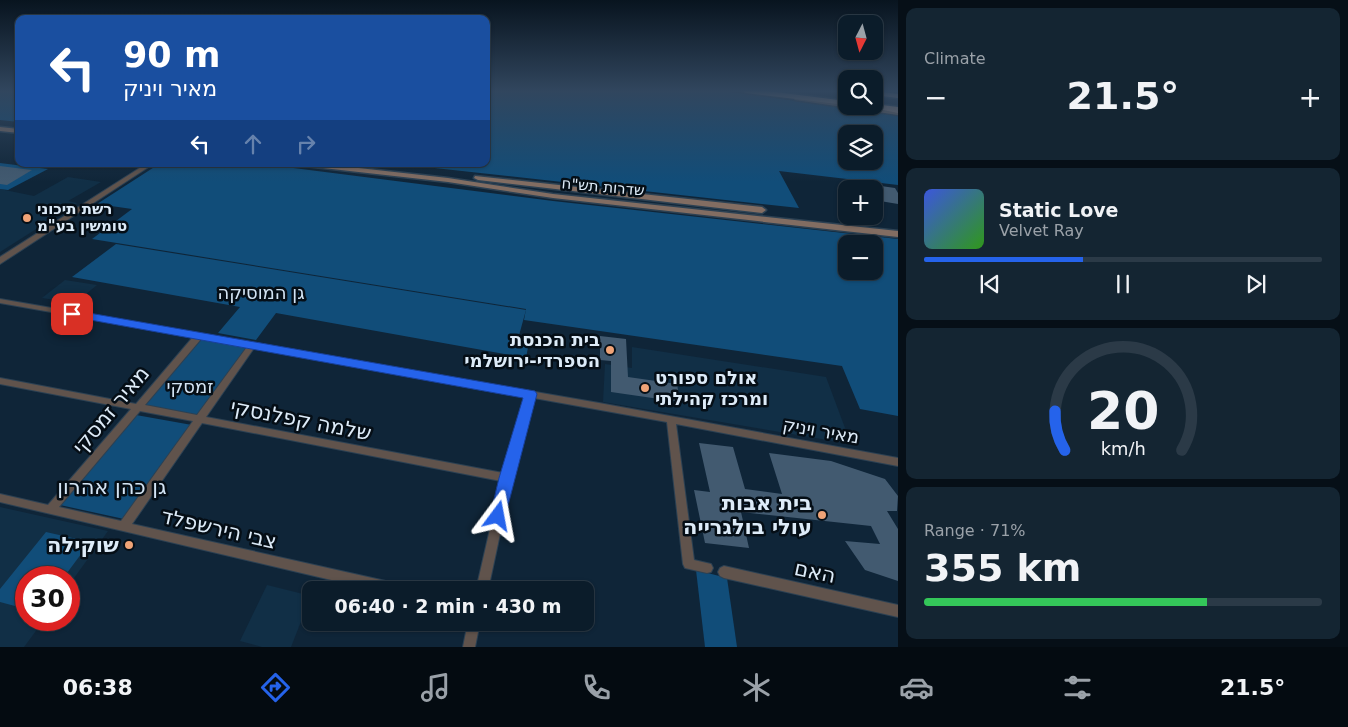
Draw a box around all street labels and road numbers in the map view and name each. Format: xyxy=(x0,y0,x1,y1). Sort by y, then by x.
street label: שדרות תש"ח xyxy=(561,174,645,200)
street label: מאיר זמסקי xyxy=(68,362,154,458)
street label: שלמה קפלנסקי xyxy=(228,395,374,445)
street label: מאיר ויניק xyxy=(781,413,861,448)
street label: צבי הירשפלד xyxy=(159,504,279,554)
street label: האם xyxy=(792,556,838,588)

